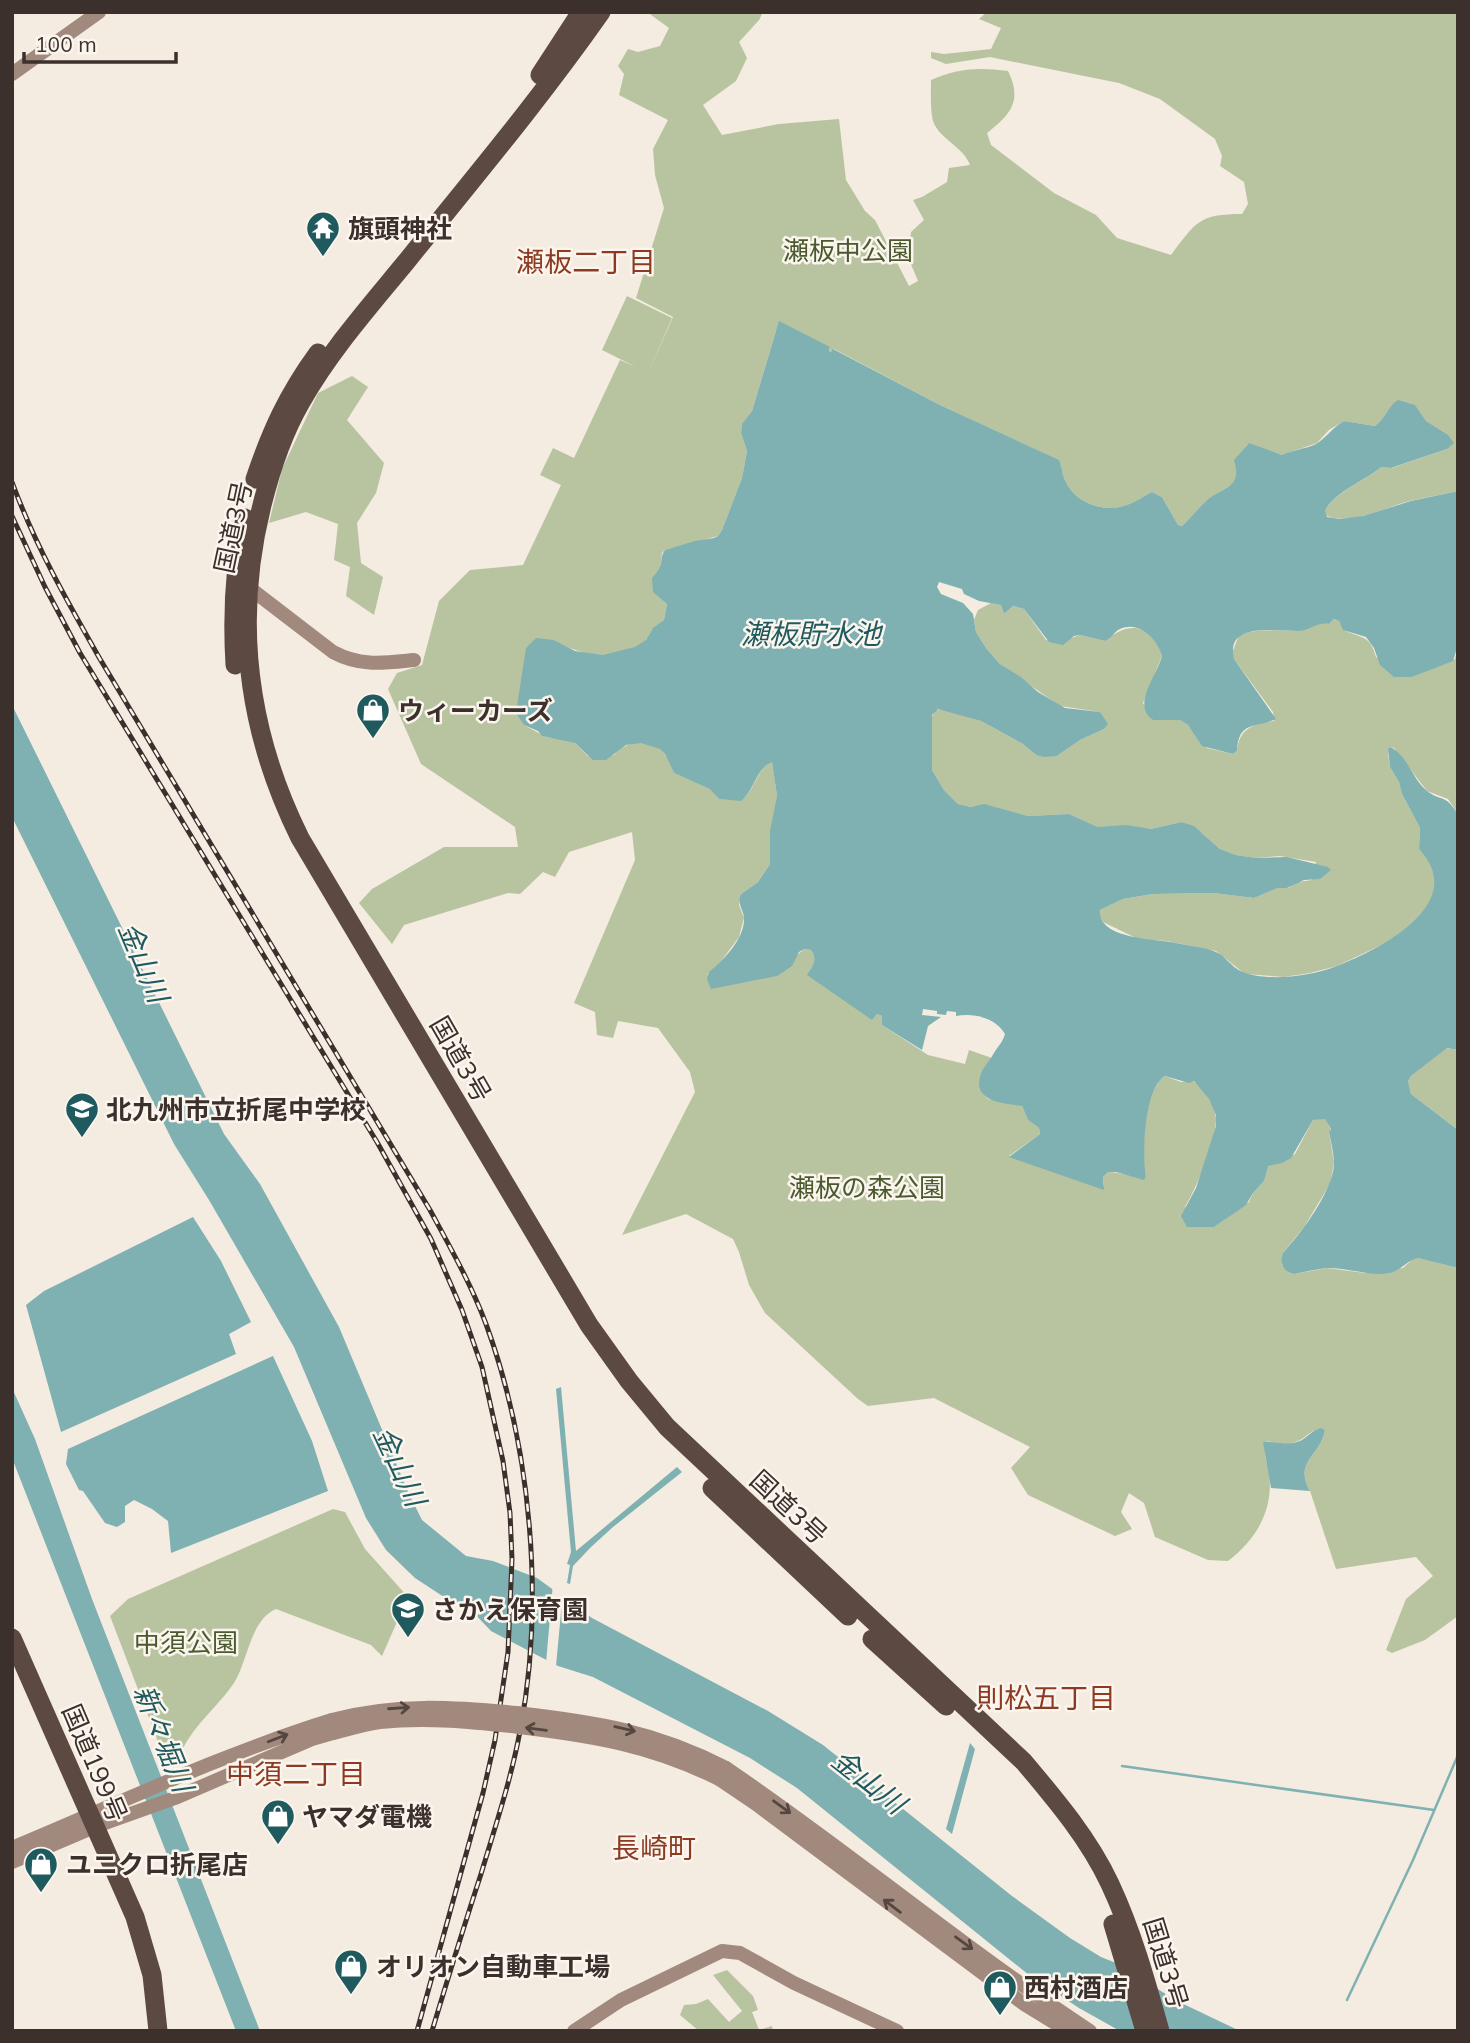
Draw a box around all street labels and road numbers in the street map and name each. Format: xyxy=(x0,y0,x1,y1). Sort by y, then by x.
street label: 国道3号 xyxy=(207,478,259,576)
street label: 国道3号 xyxy=(423,1010,499,1108)
street label: 国道3号 xyxy=(744,1463,834,1551)
street label: 国道199号 xyxy=(55,1699,135,1827)
street label: 国道3号 xyxy=(1137,1913,1195,2013)

